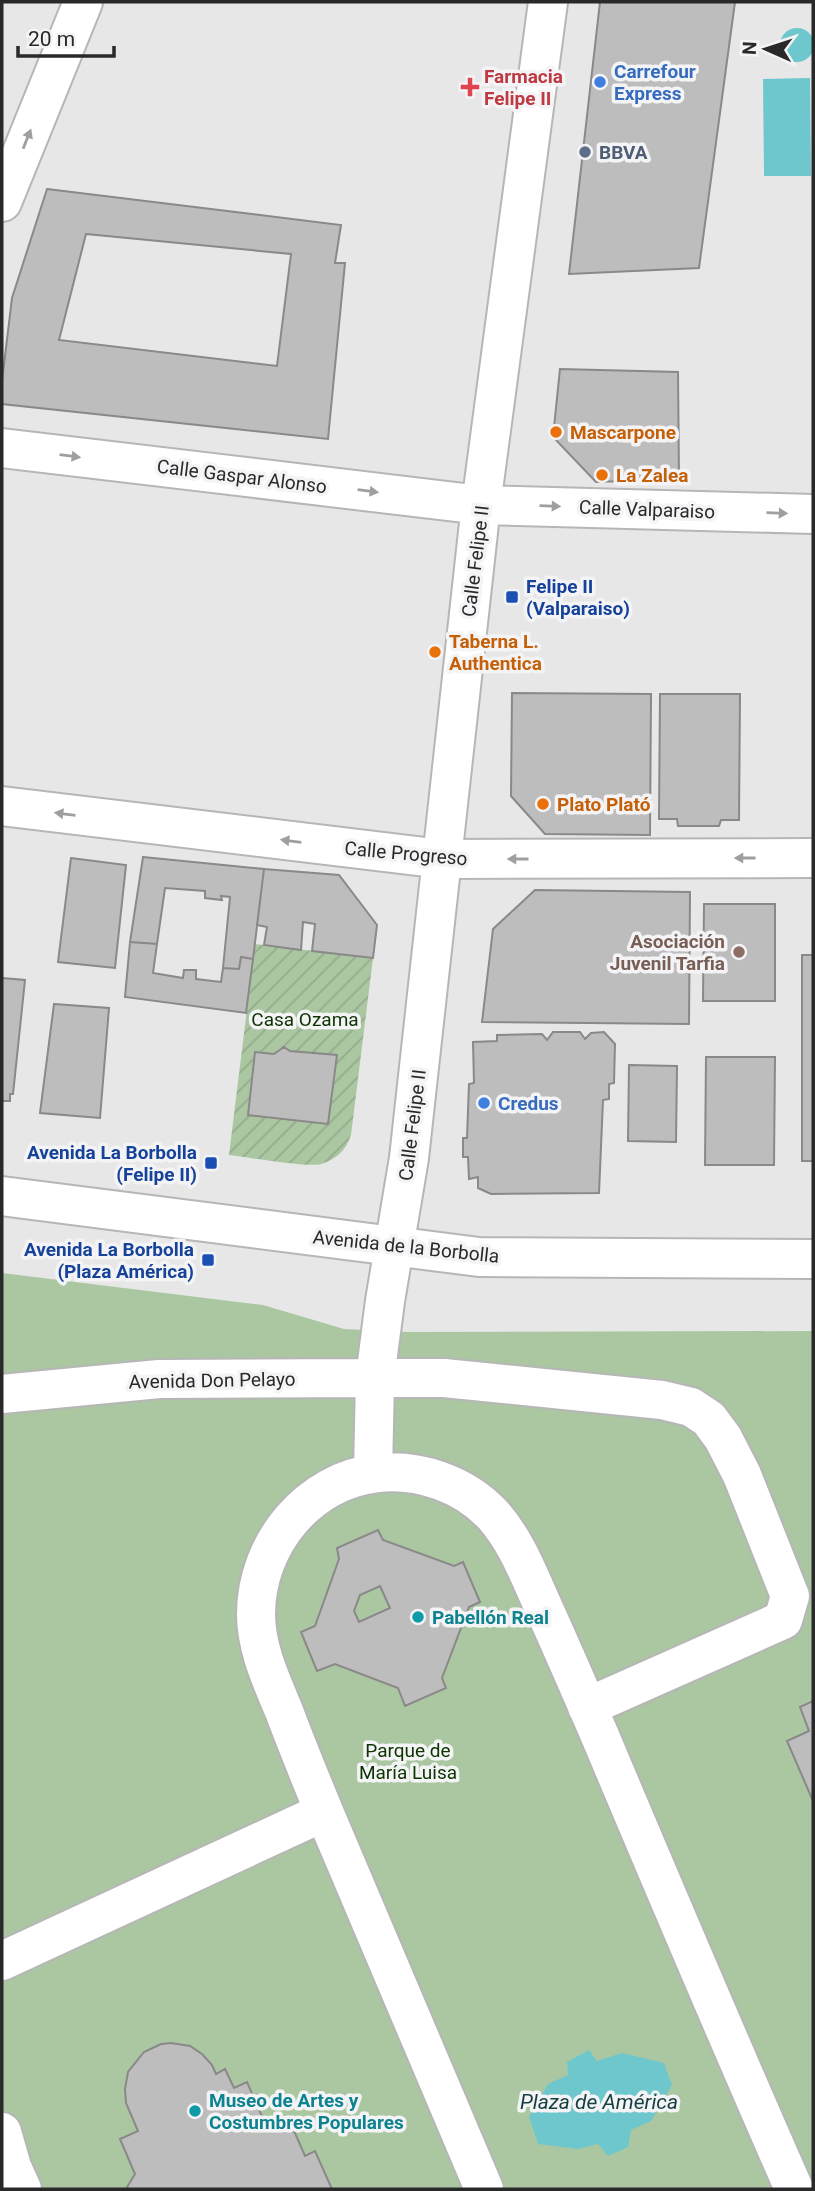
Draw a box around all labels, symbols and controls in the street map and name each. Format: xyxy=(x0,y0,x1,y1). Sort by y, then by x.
scale bar xyxy=(18,14,114,58)
north arrow xyxy=(731,14,801,84)
text: 20 m xyxy=(28,27,75,51)
text: N xyxy=(738,41,761,55)
place label: Carrefour Express xyxy=(614,60,696,105)
place label: Farmacia Felipe II xyxy=(484,65,563,110)
marker: Carrefour Express xyxy=(592,74,608,90)
marker: Farmacia Felipe II xyxy=(462,79,478,95)
one-way arrow xyxy=(22,128,33,149)
place label: BBVA xyxy=(599,141,648,164)
marker: BBVA xyxy=(577,144,593,160)
place label: Mascarpone xyxy=(570,421,676,444)
marker: Mascarpone xyxy=(548,424,564,440)
one-way arrow xyxy=(59,450,81,461)
street label: Calle Gaspar Alonso xyxy=(156,455,328,498)
place label: La Zalea xyxy=(616,464,688,487)
marker: La Zalea xyxy=(594,467,610,483)
one-way arrow xyxy=(358,486,380,497)
street label: Calle Valparaiso xyxy=(579,496,715,523)
one-way arrow xyxy=(539,501,561,512)
street label: Calle Felipe II xyxy=(457,504,494,618)
one-way arrow xyxy=(766,507,788,518)
place label: Felipe II (Valparaiso) xyxy=(526,575,630,620)
marker: Felipe II (Valparaiso) xyxy=(504,589,520,605)
place label: Taberna L. Authentica xyxy=(449,630,542,675)
marker: Taberna L. Authentica xyxy=(427,644,443,660)
place label: Plato Plató xyxy=(557,793,651,816)
marker: Plato Plató xyxy=(535,796,551,812)
one-way arrow xyxy=(54,808,76,819)
one-way arrow xyxy=(280,835,302,846)
street label: Calle Progreso xyxy=(343,837,468,870)
one-way arrow xyxy=(734,852,756,864)
one-way arrow xyxy=(506,853,528,865)
place label: Asociación Juvenil Tarfia xyxy=(610,930,725,975)
marker: Asociación Juvenil Tarfia xyxy=(731,944,747,960)
park label: Casa Ozama xyxy=(251,1008,359,1031)
street label: Calle Felipe II xyxy=(394,1068,431,1182)
place label: Credus xyxy=(498,1092,559,1115)
marker: Credus xyxy=(476,1095,492,1111)
place label: Avenida La Borbolla (Felipe II) xyxy=(27,1141,197,1186)
marker: Avenida La Borbolla (Felipe II) xyxy=(203,1155,219,1171)
street label: Avenida de la Borbolla xyxy=(312,1225,500,1268)
place label: Avenida La Borbolla (Plaza América) xyxy=(24,1238,194,1283)
marker: Avenida La Borbolla (Plaza América) xyxy=(200,1252,216,1268)
street label: Avenida Don Pelayo xyxy=(128,1368,296,1393)
place label: Pabellón Real xyxy=(432,1606,549,1629)
marker: Pabellón Real xyxy=(410,1609,426,1625)
park label: Parque de María Luisa xyxy=(359,1739,457,1784)
place label: Museo de Artes y Costumbres Populares xyxy=(209,2089,404,2134)
water label: Plaza de América xyxy=(520,2090,678,2114)
marker: Museo de Artes y Costumbres Populares xyxy=(187,2103,203,2119)

